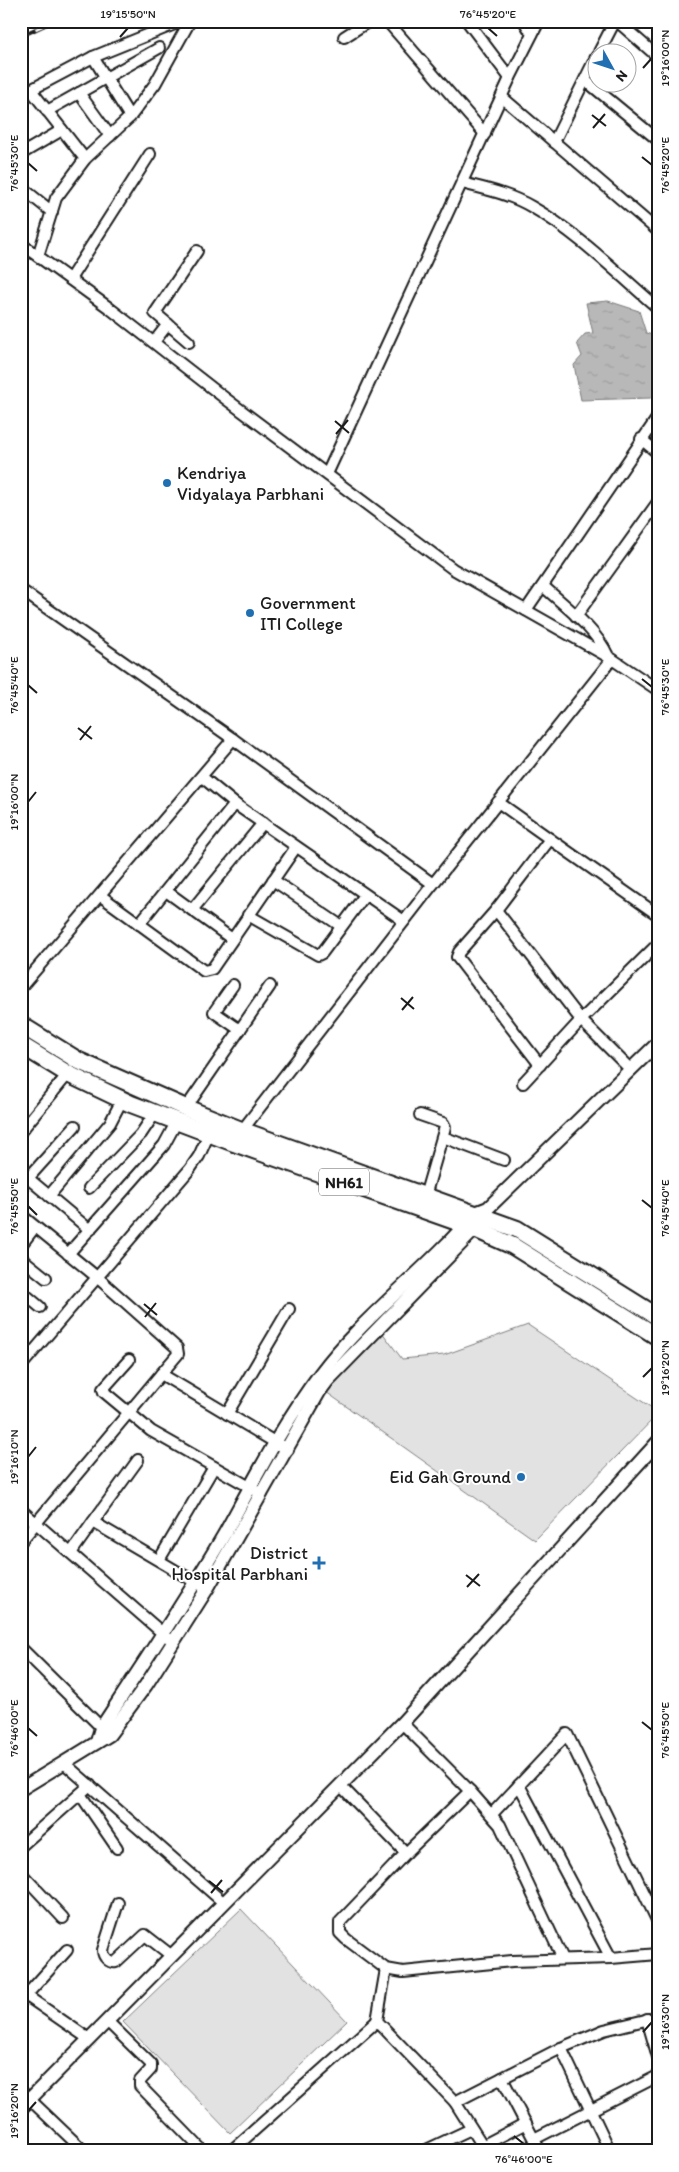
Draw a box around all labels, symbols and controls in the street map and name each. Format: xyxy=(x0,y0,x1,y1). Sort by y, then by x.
text: 19°15'50"N xyxy=(100,7,156,21)
text: 76°45'20"E xyxy=(460,7,517,21)
text: 19°16'00"N xyxy=(658,30,672,86)
north arrow xyxy=(586,42,636,92)
text: N xyxy=(612,67,631,85)
text: 76°45'30"E xyxy=(7,134,21,191)
text: 76°45'20"E xyxy=(658,136,672,193)
place label: Kendriya Vidyalaya Parbhani xyxy=(177,462,324,505)
marker: Kendriya Vidyalaya Parbhani xyxy=(161,477,173,489)
place label: Government ITI College xyxy=(260,592,356,635)
marker: Government ITI College xyxy=(244,607,256,619)
text: 76°45'40"E xyxy=(7,656,21,714)
text: 76°45'30"E xyxy=(658,658,672,715)
text: 19°16'00"N xyxy=(7,774,21,830)
road number: NH61 xyxy=(319,1168,369,1196)
text: 76°45'50"E xyxy=(7,1177,21,1234)
text: 76°45'40"E xyxy=(658,1179,672,1237)
text: 19°16'20"N xyxy=(658,1340,672,1396)
text: 19°16'10"N xyxy=(7,1430,21,1484)
place label: Eid Gah Ground xyxy=(389,1466,511,1488)
marker: Eid Gah Ground xyxy=(515,1471,527,1483)
place label: District Hospital Parbhani xyxy=(172,1542,308,1585)
marker: District Hospital Parbhani xyxy=(312,1556,326,1570)
text: 76°46'00"E xyxy=(7,1699,21,1757)
text: 76°45'50"E xyxy=(658,1701,672,1758)
text: 19°16'30"N xyxy=(658,1994,672,2050)
text: 19°16'20"N xyxy=(7,2083,21,2139)
text: 76°46'00"E xyxy=(495,2152,553,2166)

